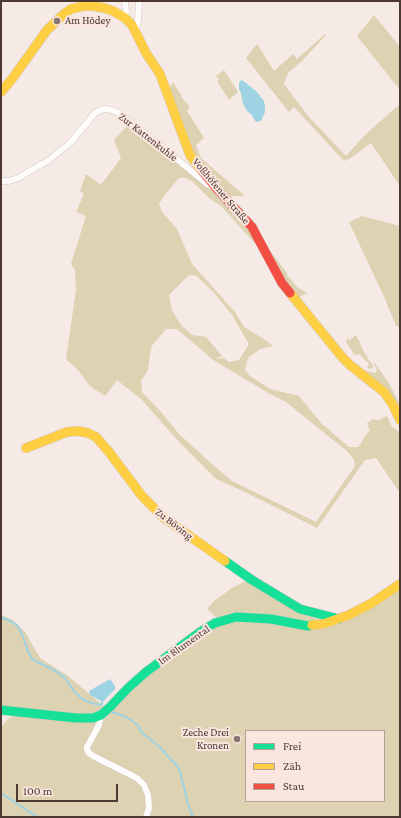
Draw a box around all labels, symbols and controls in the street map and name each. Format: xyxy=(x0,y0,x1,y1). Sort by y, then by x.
place label: Am Hödey xyxy=(65,14,111,28)
marker: Am Hödey xyxy=(52,16,62,26)
street label: Zur Kattenkuhle xyxy=(116,110,180,164)
street label: Voßhöfener Straße xyxy=(190,155,252,227)
street label: Zu Böving xyxy=(153,505,195,543)
street label: Im Blumental xyxy=(156,622,212,668)
place label: Zeche Drei Kronen xyxy=(182,726,229,752)
legend xyxy=(245,730,385,802)
marker: Zeche Drei Kronen xyxy=(232,734,242,744)
text: Frei xyxy=(283,739,301,753)
text: Zäh xyxy=(283,759,301,773)
scale bar xyxy=(18,776,120,802)
text: Stau xyxy=(283,779,304,793)
text: 100 m xyxy=(23,784,52,798)

